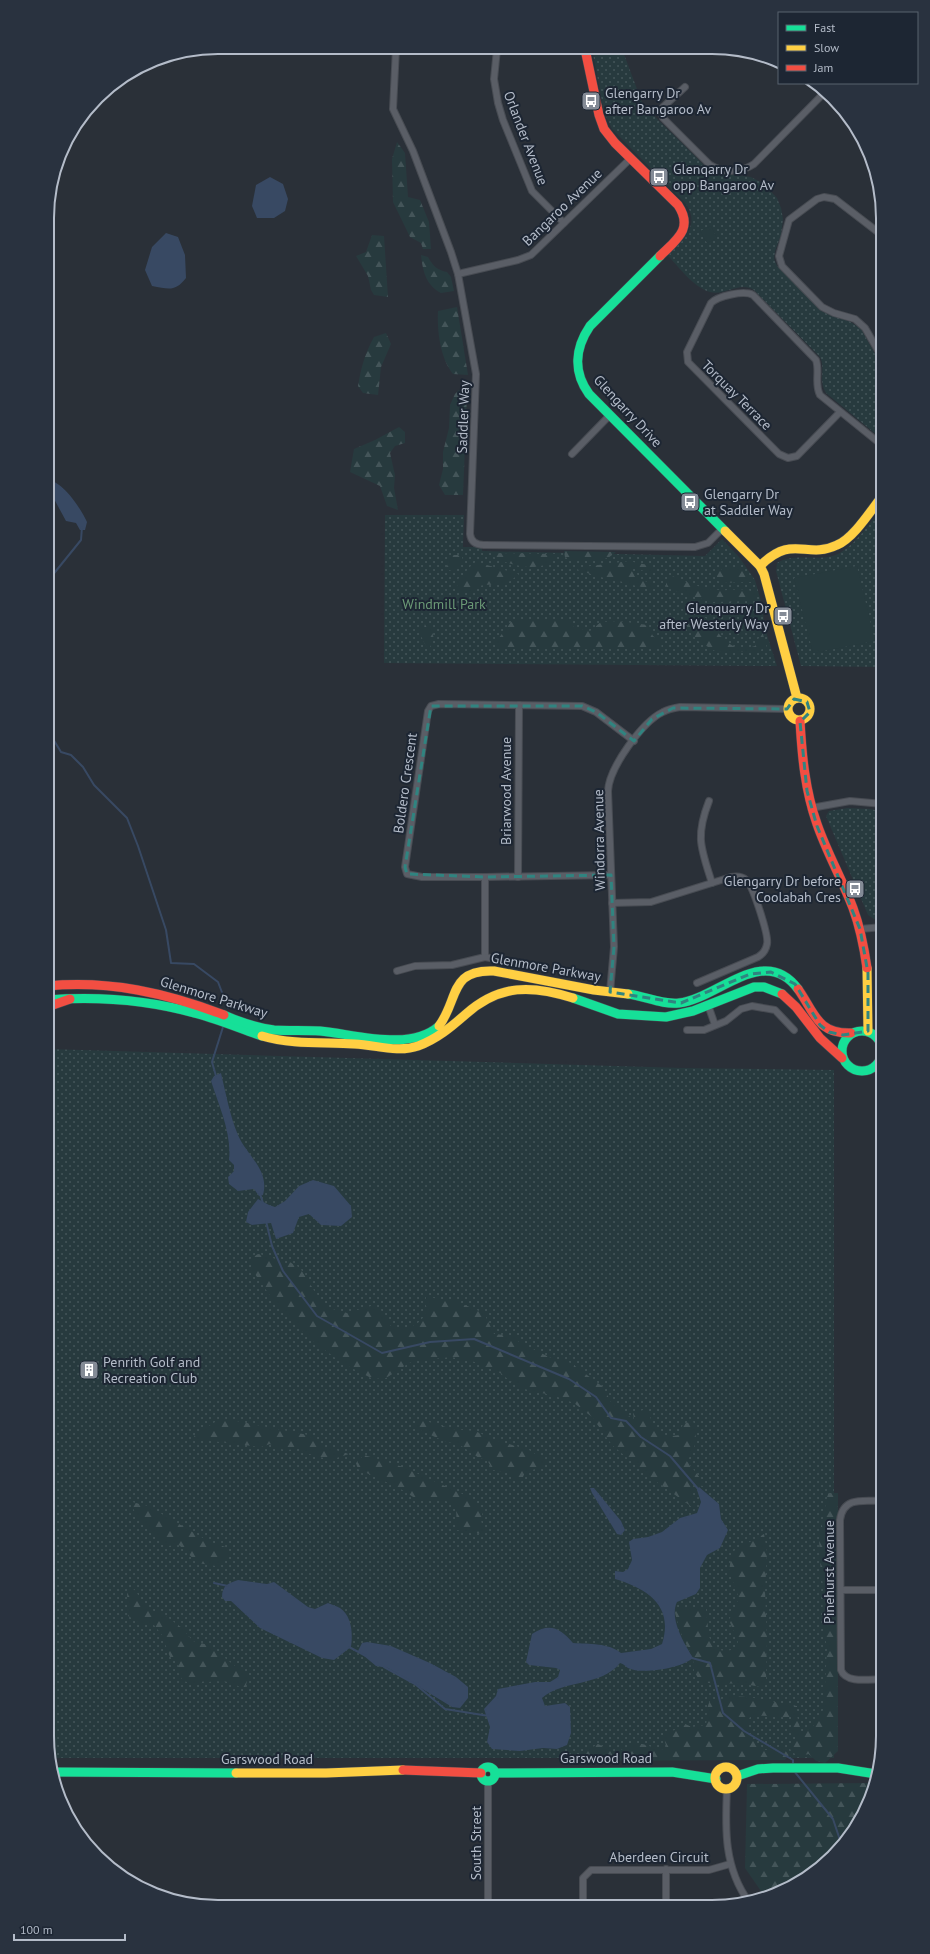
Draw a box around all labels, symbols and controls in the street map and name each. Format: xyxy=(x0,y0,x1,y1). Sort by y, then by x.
legend xyxy=(778,12,918,84)
text: Fast xyxy=(814,20,835,35)
text: Slow xyxy=(814,40,839,55)
text: Jam xyxy=(813,60,833,75)
place label: Glengarry Dr after Bangaroo Av xyxy=(605,84,711,118)
street label: Orlander Avenue xyxy=(500,88,552,188)
bus stop icon: Glengarry Dr after Bangaroo Av xyxy=(580,90,602,112)
place label: Glenqarry Dr opp Bangaroo Av xyxy=(673,160,774,194)
street label: Bangaroo Avenue xyxy=(518,164,606,250)
bus stop icon: Glenqarry Dr opp Bangaroo Av xyxy=(648,166,670,188)
street label: Torquay Terrace xyxy=(698,356,776,434)
street label: Glengarry Drive xyxy=(590,371,666,451)
street label: Saddler Way xyxy=(453,380,473,454)
place label: Glengarry Dr at Saddler Way xyxy=(704,485,793,519)
bus stop icon: Glengarry Dr at Saddler Way xyxy=(679,491,701,513)
park label: Windmill Park xyxy=(402,595,486,613)
place label: Glenquarry Dr after Westerly Way xyxy=(659,599,769,633)
bus stop icon: Glenquarry Dr after Westerly Way xyxy=(772,605,794,627)
street label: Boldero Crescent xyxy=(389,731,421,834)
street label: Briarwood Avenue xyxy=(497,737,515,845)
street label: Windorra Avenue xyxy=(589,789,609,891)
place label: Glengarry Dr before Coolabah Cres xyxy=(724,872,841,906)
bus stop icon: Glengarry Dr before Coolabah Cres xyxy=(844,878,866,900)
street label: Glenmore Parkway xyxy=(490,948,603,986)
street label: Glenmore Parkway xyxy=(158,972,270,1022)
place label: Penrith Golf and Recreation Club xyxy=(103,1353,200,1387)
building icon: Penrith Golf and Recreation Club xyxy=(78,1359,100,1381)
street label: Pinehurst Avenue xyxy=(820,1520,838,1624)
street label: Garswood Road xyxy=(560,1749,652,1767)
street label: Garswood Road xyxy=(221,1750,313,1768)
street label: South Street xyxy=(467,1806,485,1880)
street label: Aberdeen Circuit xyxy=(609,1848,709,1866)
scale bar xyxy=(14,1916,125,1942)
text: 100 m xyxy=(20,1922,53,1937)

